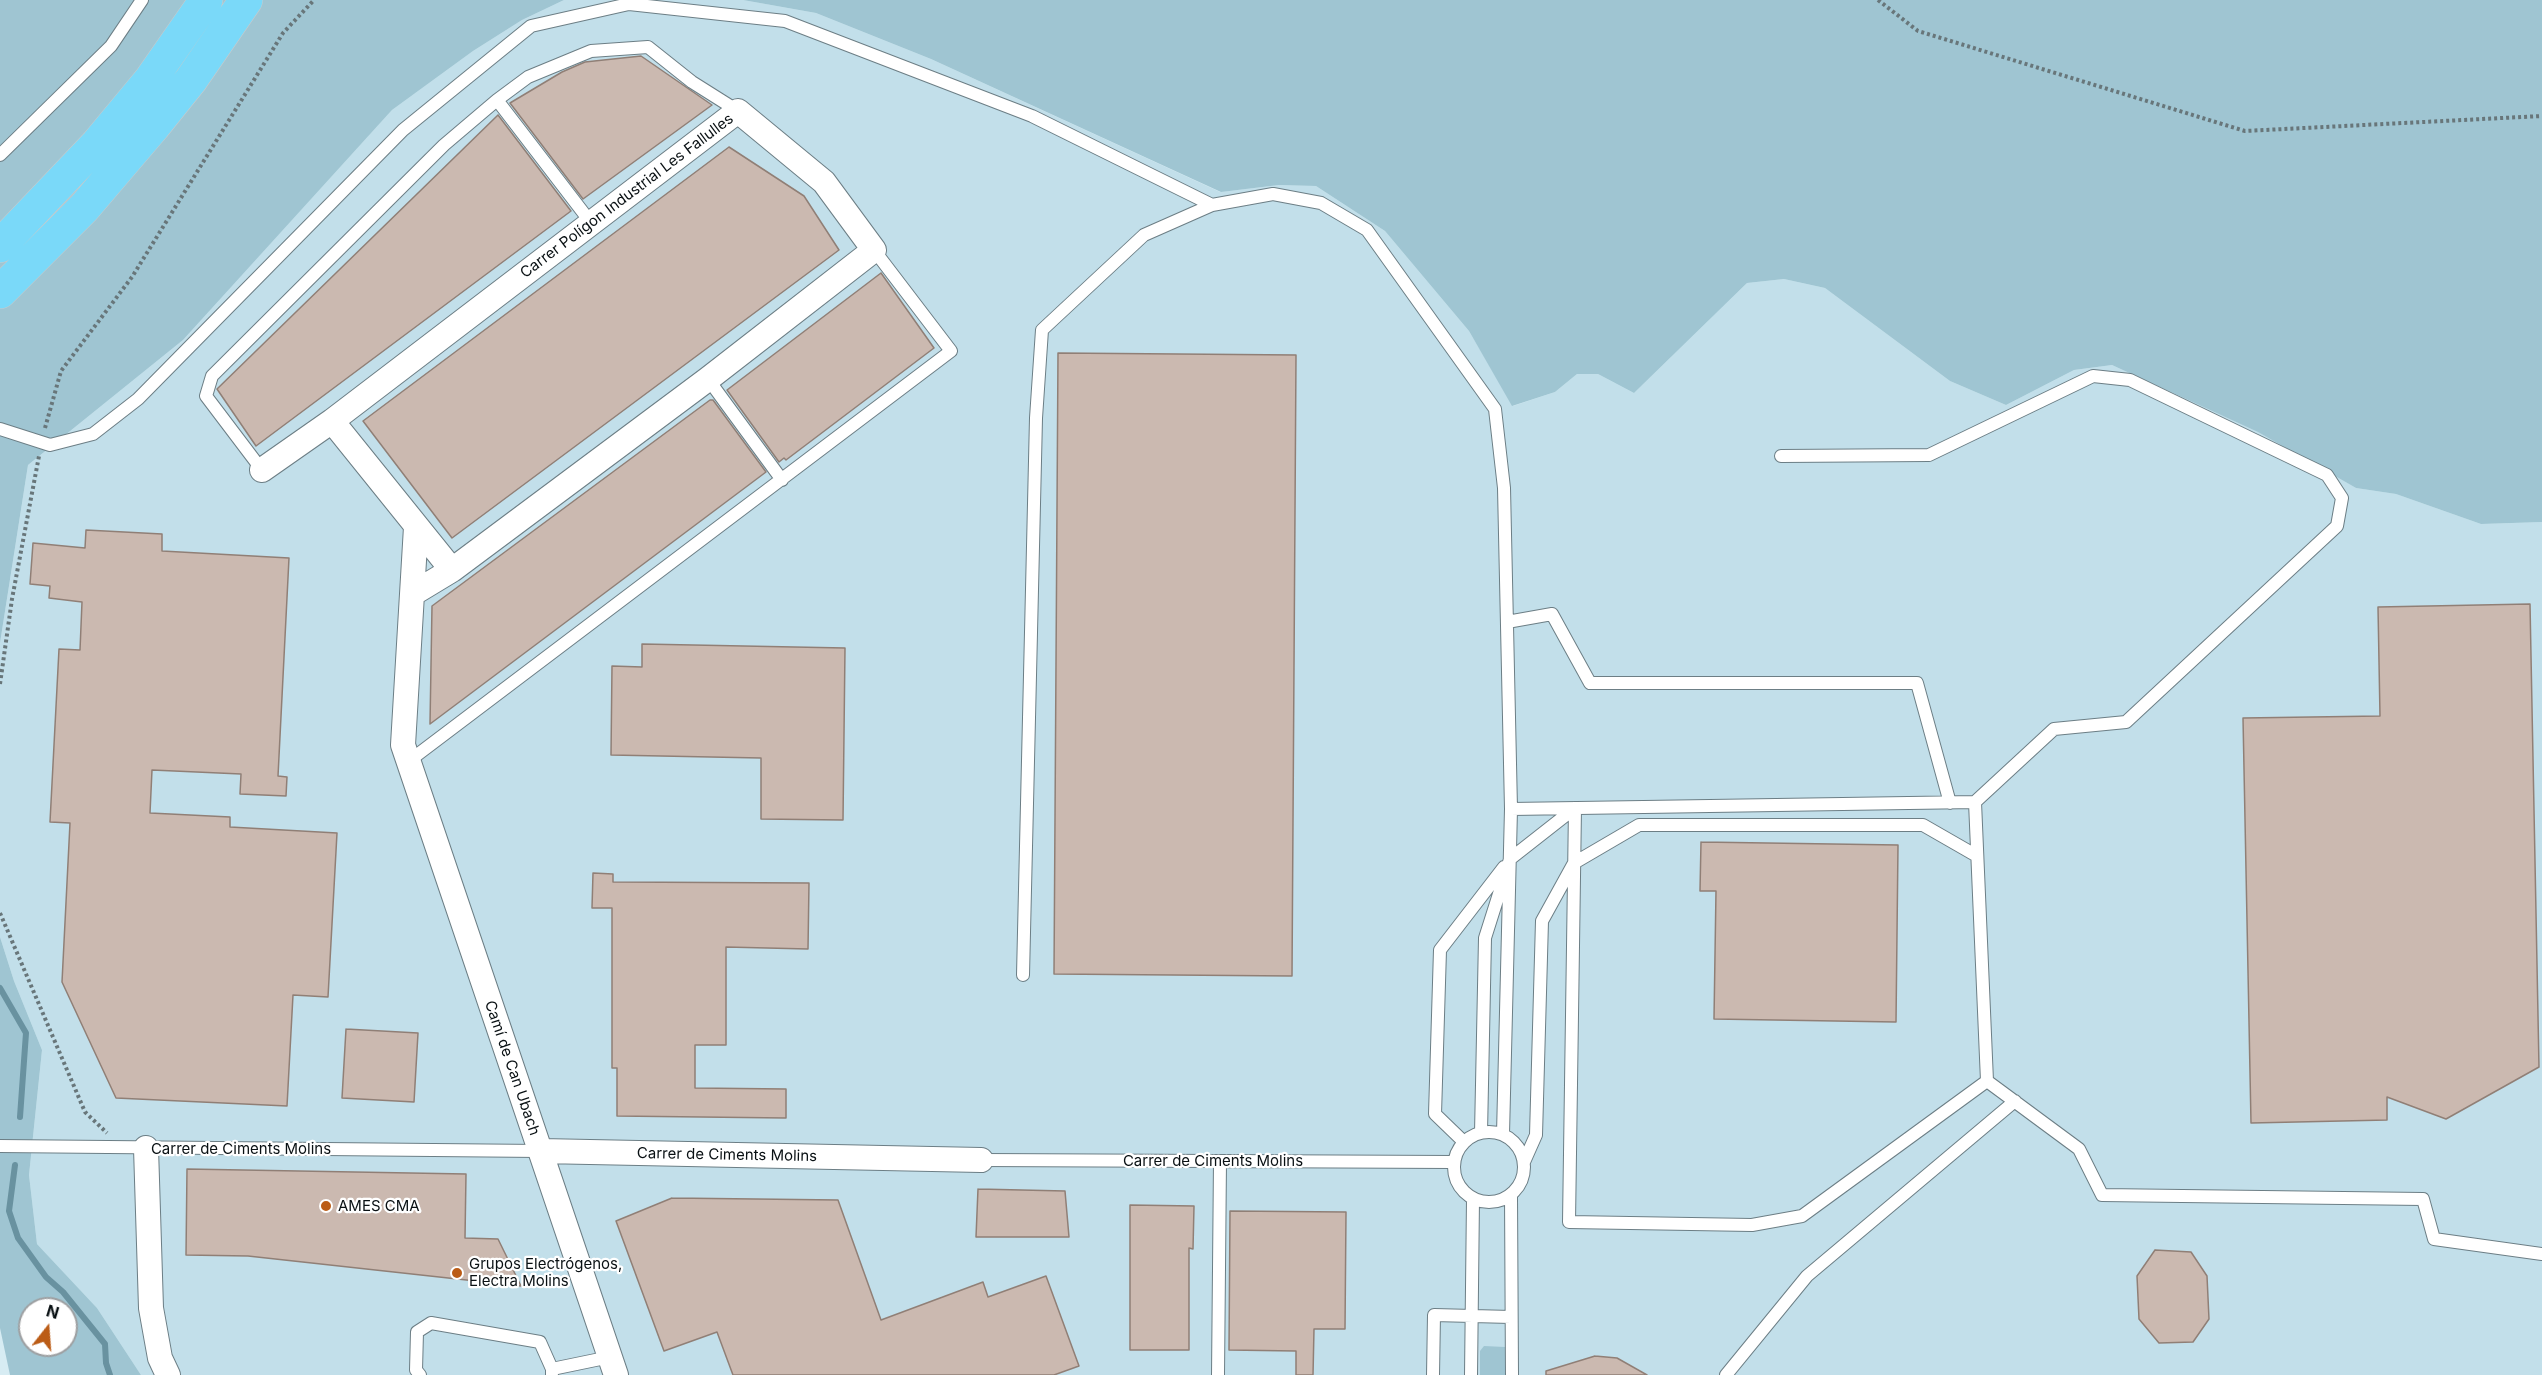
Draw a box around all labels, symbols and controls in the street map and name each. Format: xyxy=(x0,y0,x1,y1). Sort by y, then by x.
street label: Carrer Polígon Industrial Les Fallulles xyxy=(517,110,737,282)
street label: Camí de Can Ubach xyxy=(480,998,544,1138)
street label: Carrer de Ciments Molins xyxy=(151,1140,331,1158)
street label: Carrer de Ciments Molins xyxy=(637,1144,817,1166)
street label: Carrer de Ciments Molins xyxy=(1123,1152,1303,1170)
place label: AMES CMA xyxy=(338,1197,420,1215)
marker: AMES CMA xyxy=(319,1199,333,1213)
place label: Grupos Electrógenos, Electra Molins xyxy=(469,1255,622,1290)
marker: Grupos Electrógenos, Electra Molins xyxy=(450,1266,464,1280)
north arrow xyxy=(18,1297,78,1357)
text: N xyxy=(44,1300,61,1323)

